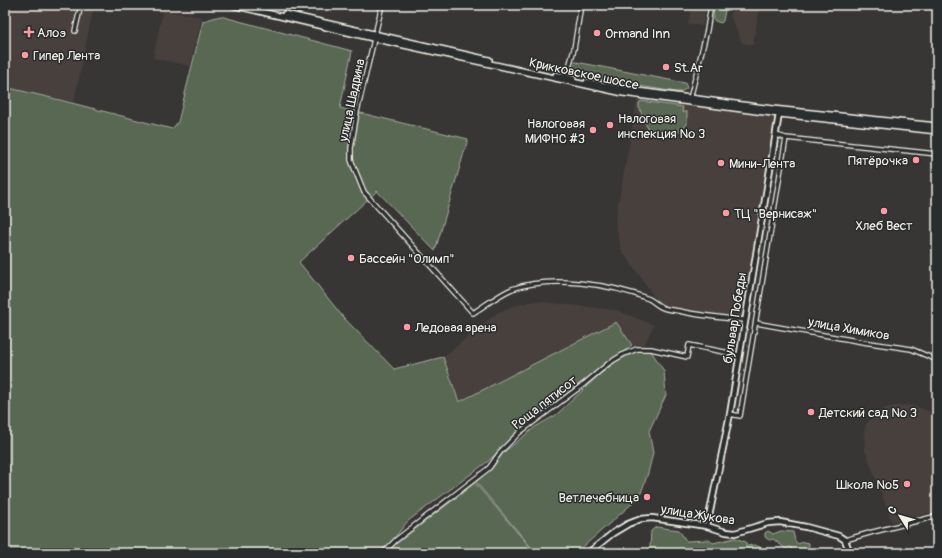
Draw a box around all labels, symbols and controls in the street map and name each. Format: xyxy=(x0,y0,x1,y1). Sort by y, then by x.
place label: Алоэ xyxy=(37,25,66,41)
place label: Ormand Inn xyxy=(605,26,670,42)
marker: Алоэ xyxy=(24,27,34,37)
marker: Ormand Inn xyxy=(592,28,602,38)
place label: Гипер Лента xyxy=(33,48,100,64)
marker: Гипер Лента xyxy=(20,50,30,60)
street label: Крикковское шоссе xyxy=(528,55,641,94)
street label: улица Шадрина xyxy=(335,57,369,144)
place label: St.Ar xyxy=(674,60,703,76)
marker: St.Ar xyxy=(661,62,671,72)
place label: Налоговая инспекция № 3 xyxy=(618,111,705,142)
place label: Налоговая МИФНС #3 xyxy=(525,116,585,147)
marker: Налоговая инспекция № 3 xyxy=(605,120,615,130)
marker: Налоговая МИФНС #3 xyxy=(588,125,598,135)
place label: Пятёрочка xyxy=(848,153,908,169)
marker: Пятёрочка xyxy=(911,155,921,165)
place label: Мини-Лента xyxy=(729,156,795,172)
marker: Мини-Лента xyxy=(716,158,726,168)
place label: ТЦ "Вернисаж" xyxy=(734,206,817,222)
marker: Хлеб Вест xyxy=(879,206,889,216)
marker: ТЦ "Вернисаж" xyxy=(721,208,731,218)
place label: Хлеб Вест xyxy=(855,218,913,234)
place label: Бассейн "Олимп" xyxy=(359,251,455,267)
marker: Бассейн "Олимп" xyxy=(346,253,356,263)
street label: бульвар Победы xyxy=(720,271,750,365)
street label: улица Химиков xyxy=(806,314,891,344)
place label: Ледовая арена xyxy=(414,320,496,336)
marker: Ледовая арена xyxy=(402,322,412,332)
street label: Роща пятисот xyxy=(509,372,581,433)
place label: Детский сад № 3 xyxy=(818,405,917,421)
marker: Детский сад № 3 xyxy=(806,407,816,417)
place label: Школа №5 xyxy=(836,477,899,493)
marker: Школа №5 xyxy=(902,479,912,489)
place label: Ветлечебница xyxy=(559,490,639,506)
marker: Ветлечебница xyxy=(642,492,652,502)
north arrow xyxy=(880,496,920,536)
street label: улица Жукова xyxy=(659,501,736,529)
text: С xyxy=(885,503,900,517)

